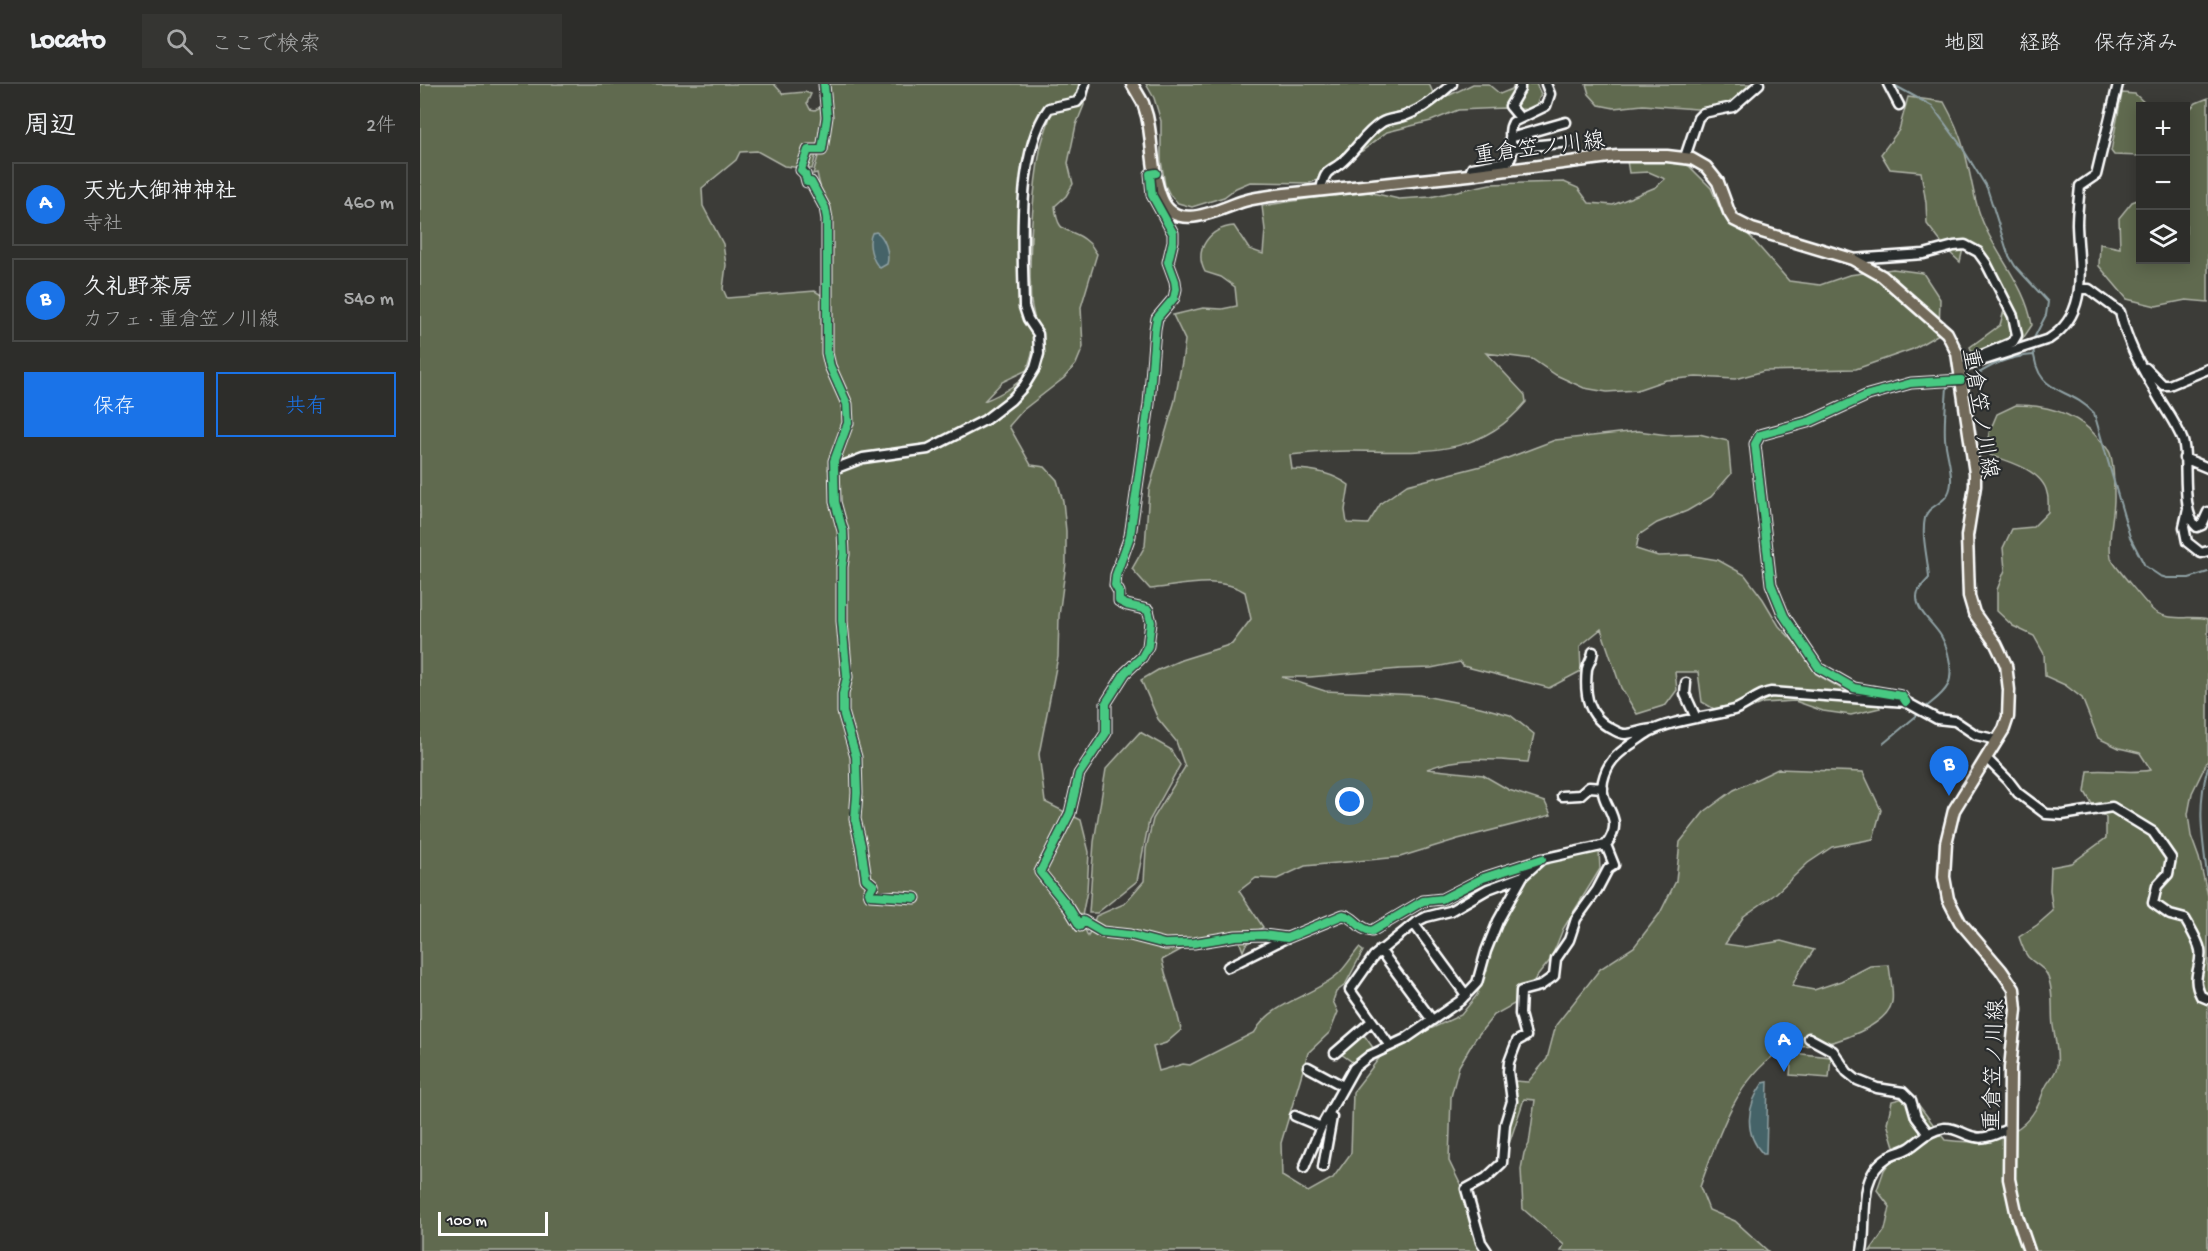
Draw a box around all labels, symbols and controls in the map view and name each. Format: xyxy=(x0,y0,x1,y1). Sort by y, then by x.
search box xyxy=(142,14,562,68)
text: Locato xyxy=(30,25,106,58)
icon: search xyxy=(163,25,196,58)
text: ここで検索 xyxy=(211,33,321,59)
text: 地図 xyxy=(1944,33,1986,58)
text: 経路 xyxy=(2019,33,2061,58)
text: 保存済み xyxy=(2094,33,2178,58)
map controls xyxy=(2136,102,2190,264)
button: + xyxy=(2136,102,2190,156)
text: 周辺 xyxy=(24,113,76,144)
text: 2件 xyxy=(366,116,396,139)
street label: 重倉笠ノ川線 xyxy=(1472,127,1607,171)
button: − xyxy=(2136,156,2190,210)
text: 天光大御神神社 xyxy=(83,180,237,206)
text: A xyxy=(40,193,51,216)
text: 460 m xyxy=(344,193,394,216)
button: layers xyxy=(2136,210,2190,264)
text: 寺社 xyxy=(83,214,123,237)
text: 久礼野茶房 xyxy=(83,276,193,302)
text: B xyxy=(40,289,51,312)
text: 540 m xyxy=(344,289,394,312)
text: カフェ · 重倉笠ノ川線 xyxy=(83,310,279,333)
street label: 重倉笠ノ川線 xyxy=(1955,346,2003,481)
button: 保存 xyxy=(24,372,204,437)
button: 共有 xyxy=(216,372,396,437)
pin: B xyxy=(1930,746,1969,796)
your location xyxy=(1335,787,1364,816)
street label: 重倉笠ノ川線 xyxy=(1979,999,2011,1132)
pin: A xyxy=(1764,1022,1804,1072)
scale bar xyxy=(438,1209,548,1236)
text: 100 m xyxy=(447,1213,487,1232)

